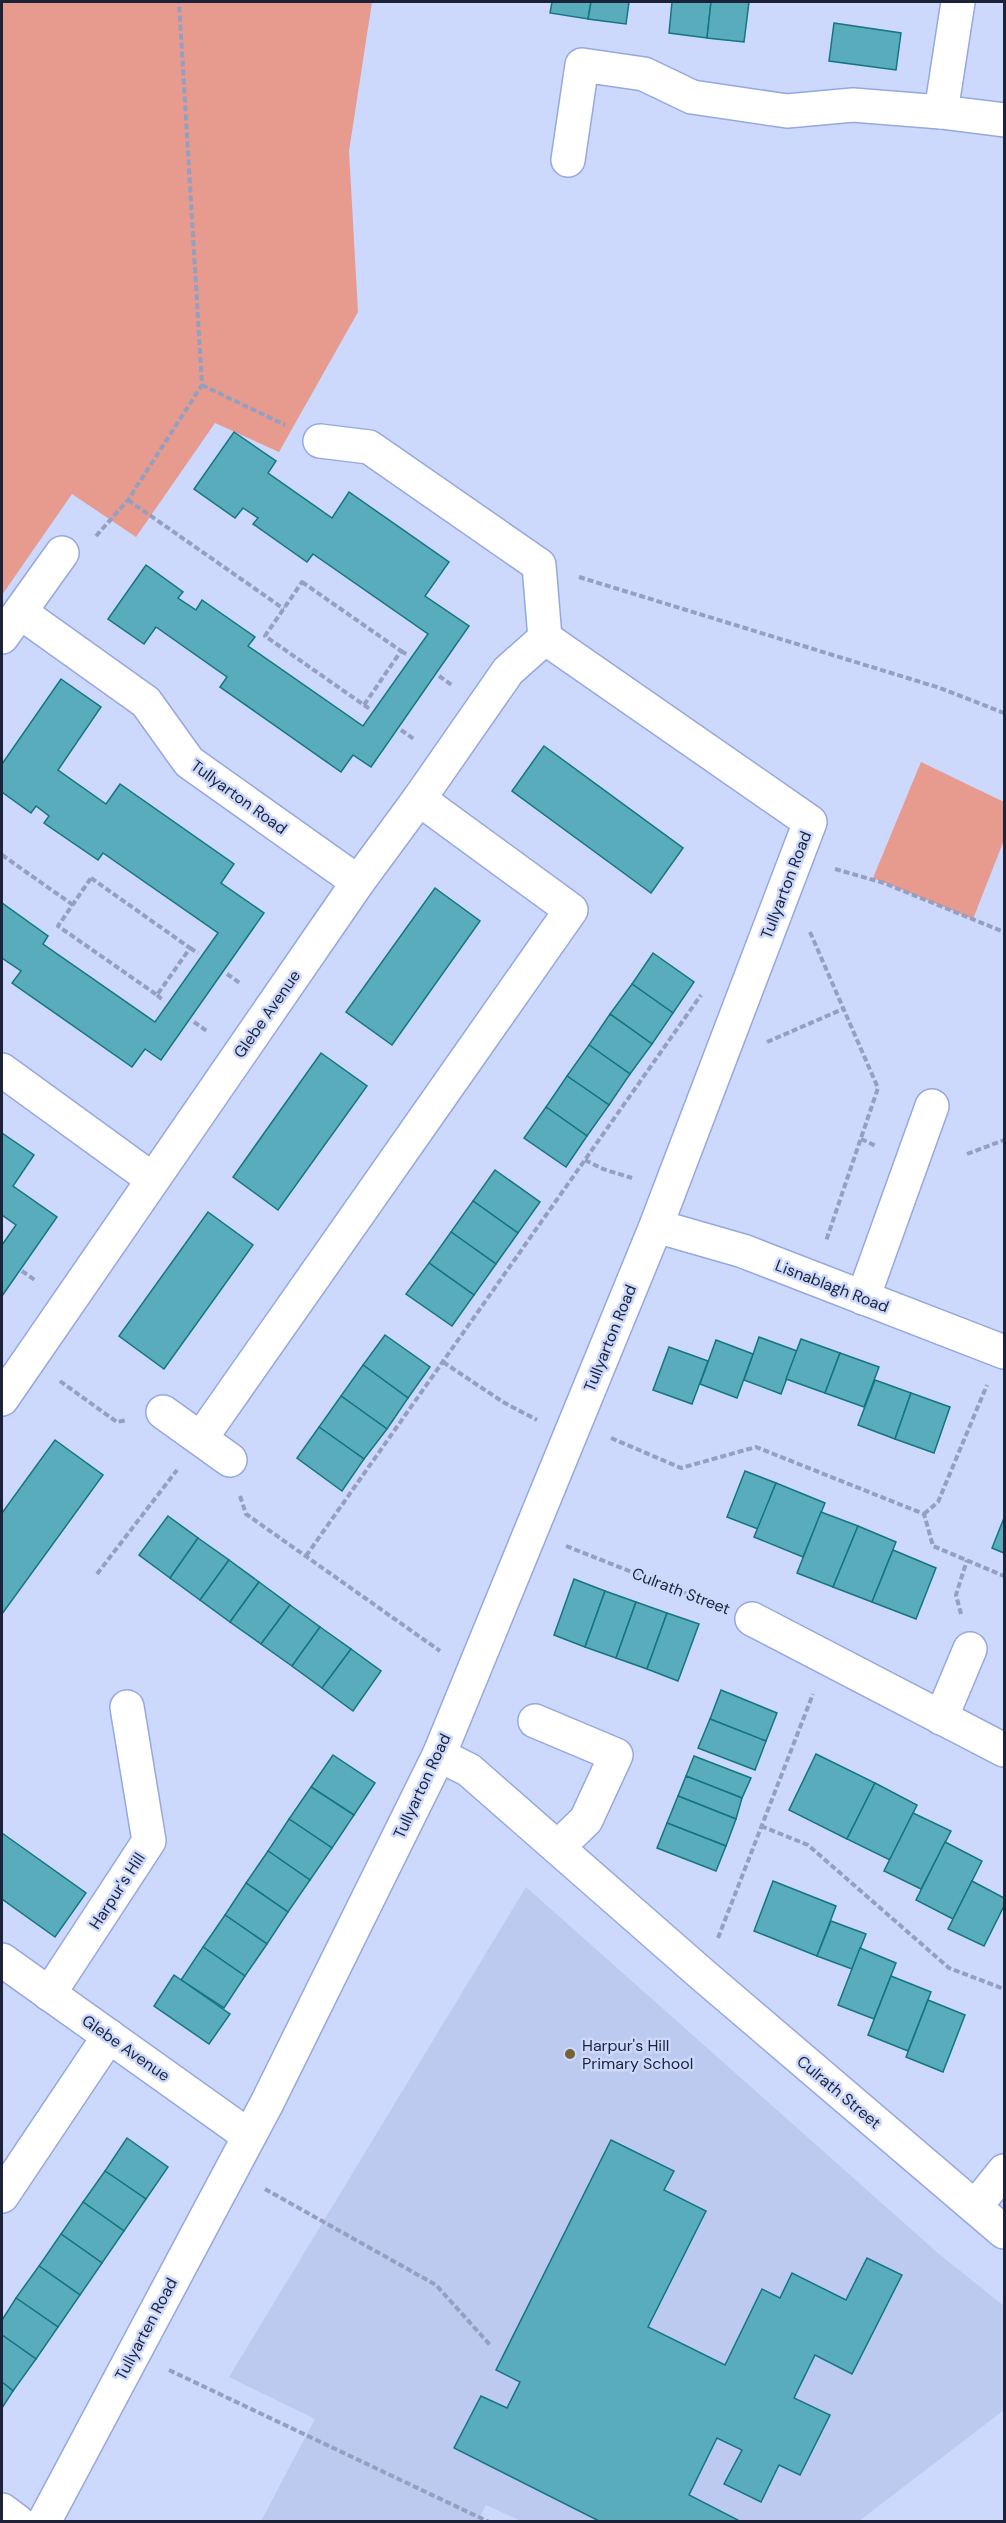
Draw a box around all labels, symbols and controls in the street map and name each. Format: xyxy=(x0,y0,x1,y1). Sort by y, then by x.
street label: Tullyarton Road xyxy=(187,755,291,839)
street label: Tullyarton Road xyxy=(756,828,816,942)
street label: Glebe Avenue xyxy=(229,966,305,1062)
street label: Lisnablagh Road xyxy=(772,1255,892,1317)
street label: Tullyarton Road xyxy=(579,1281,641,1395)
street label: Culrath Street xyxy=(629,1563,733,1619)
street label: Tullyarton Road xyxy=(388,1730,456,1842)
street label: Harpur's Hill xyxy=(84,1849,150,1933)
street label: Glebe Avenue xyxy=(78,2010,174,2086)
place label: Harpur's Hill Primary School xyxy=(582,2035,693,2074)
marker: Harpur's Hill Primary School xyxy=(563,2047,577,2061)
street label: Culrath Street xyxy=(793,2051,885,2133)
street label: Tullyarten Road xyxy=(110,2274,182,2384)

